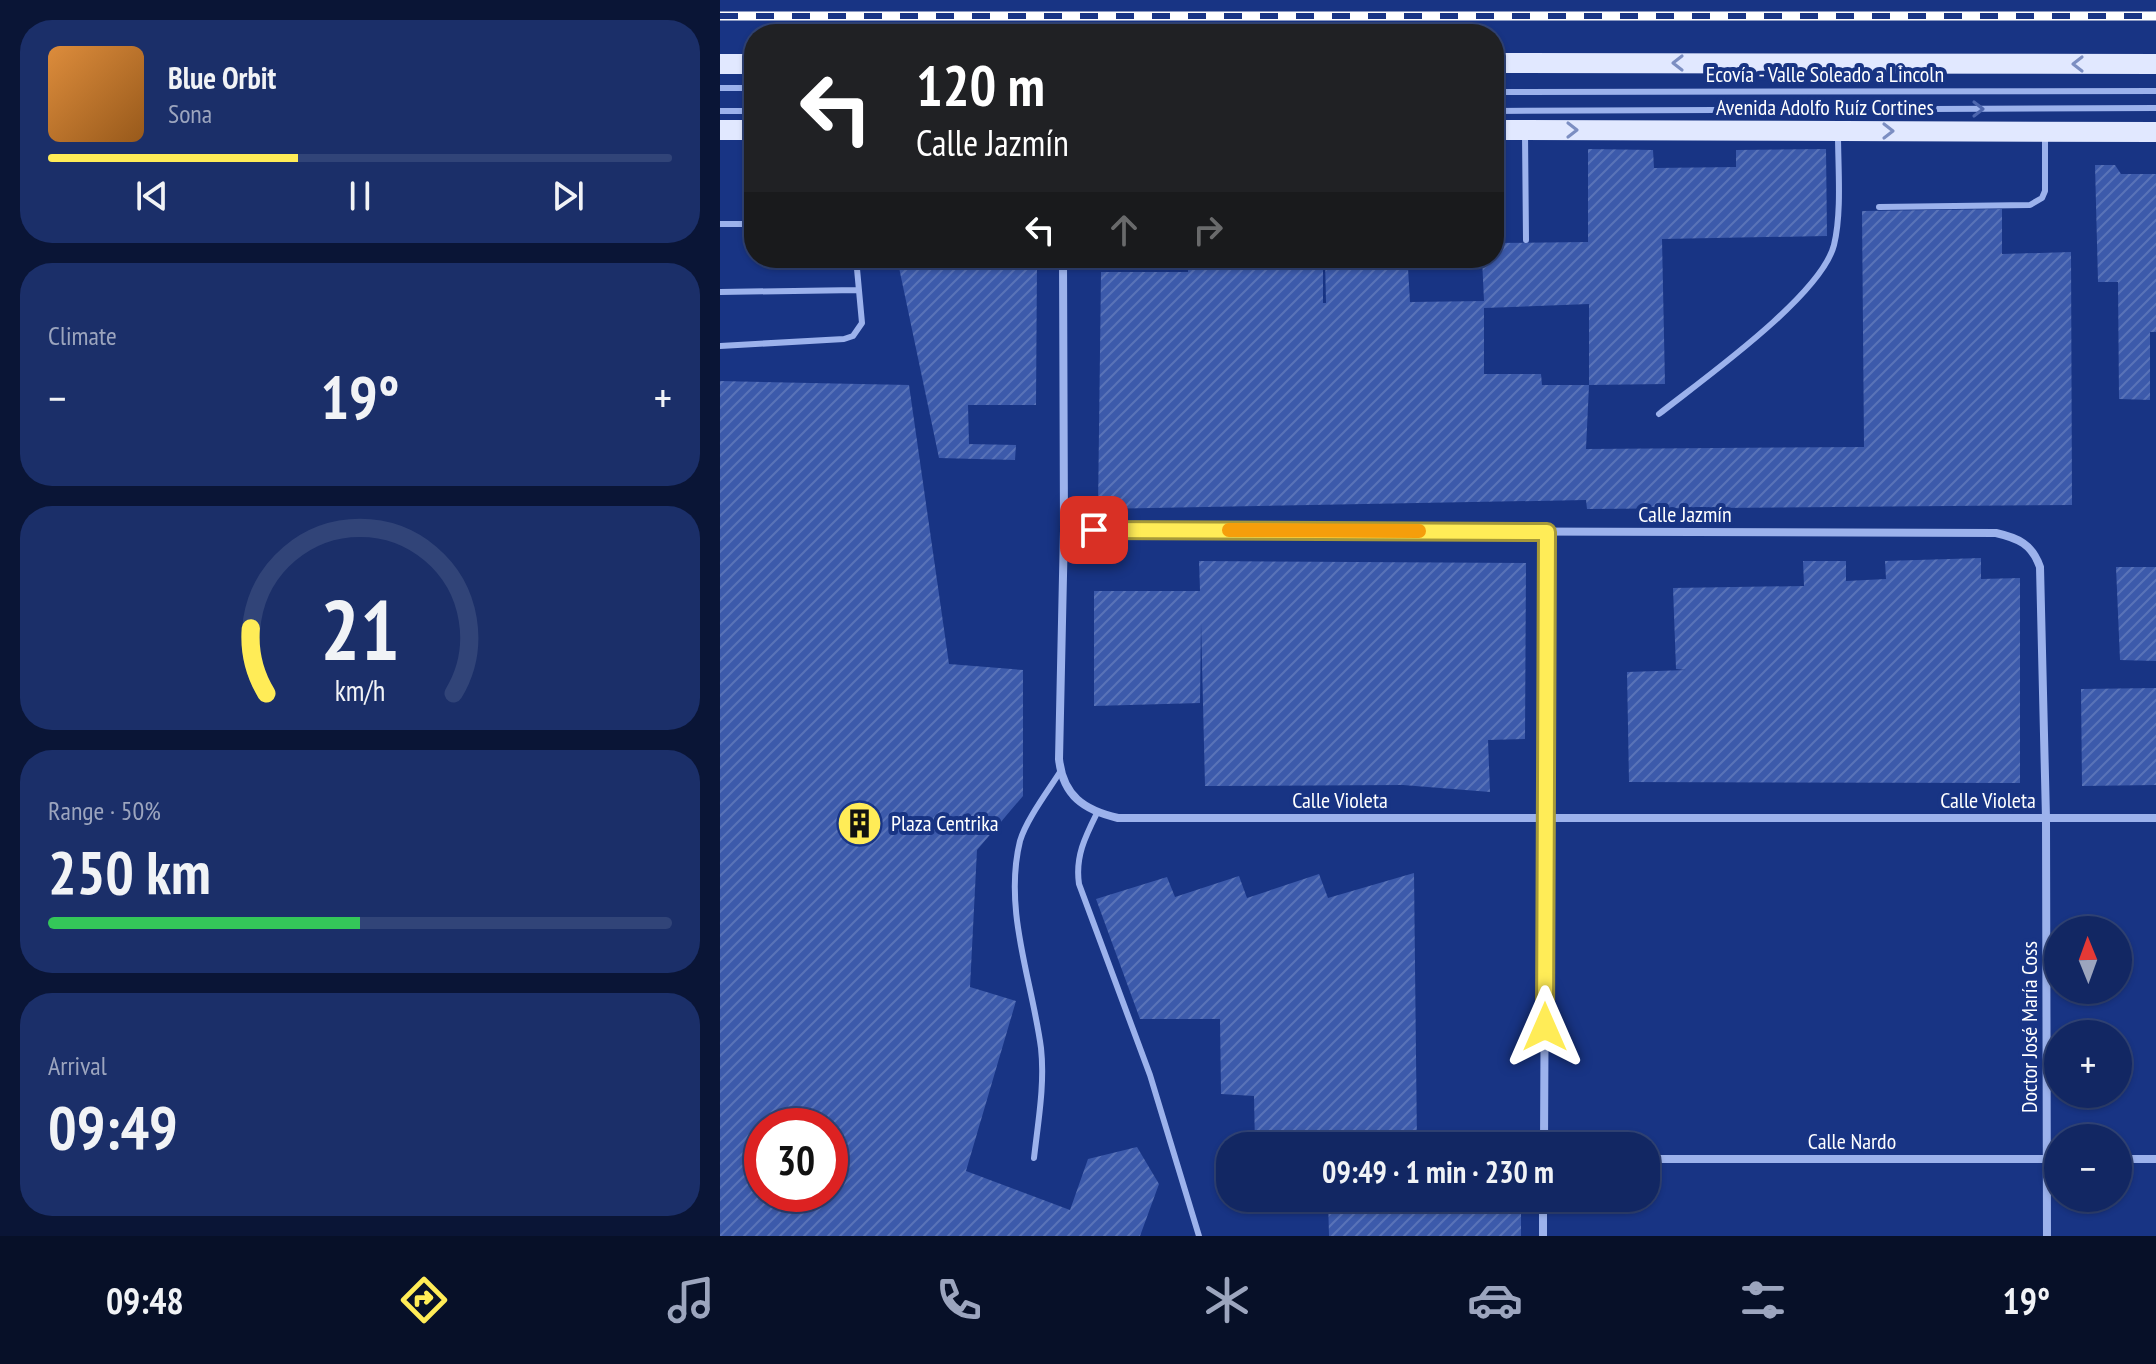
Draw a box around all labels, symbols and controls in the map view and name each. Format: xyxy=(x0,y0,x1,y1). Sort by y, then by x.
text: 120 m xyxy=(916,49,1045,121)
one-way arrow xyxy=(1671,54,1684,72)
one-way arrow xyxy=(2071,55,2084,73)
icon: left xyxy=(784,56,888,160)
text: Blue Orbit xyxy=(168,58,276,97)
street label: Ecovía - Valle Soleado a Lincoln xyxy=(1706,60,1944,88)
street label: Avenida Adolfo Ruíz Cortines xyxy=(1716,93,1934,121)
text: Sona xyxy=(168,97,212,130)
one-way arrow xyxy=(1972,100,1985,118)
text: Calle Jazmín xyxy=(916,119,1069,166)
one-way arrow xyxy=(1566,121,1579,139)
one-way arrow xyxy=(1882,122,1895,140)
icon: previous xyxy=(130,174,174,218)
icon: pause xyxy=(338,174,382,218)
icon: next xyxy=(546,174,590,218)
icon: left xyxy=(1018,208,1062,252)
icon: ahead xyxy=(1102,208,1146,252)
icon: right xyxy=(1186,208,1230,252)
text: Climate xyxy=(48,319,117,352)
text: 19° xyxy=(320,358,400,436)
text: − xyxy=(48,369,66,426)
text: + xyxy=(654,369,672,426)
pin xyxy=(1060,496,1128,564)
street label: Calle Jazmín xyxy=(1638,500,1732,528)
icon: arrive xyxy=(1072,508,1116,552)
text: 21 xyxy=(320,575,400,683)
text: km/h xyxy=(335,672,385,709)
street label: Calle Violeta xyxy=(1292,786,1388,814)
street label: Calle Violeta xyxy=(1940,786,2036,814)
text: Range · 50% xyxy=(48,794,161,827)
building icon: Plaza Centrika xyxy=(836,799,884,847)
place label: Plaza Centrika xyxy=(891,809,999,837)
text: 250 km xyxy=(48,833,211,911)
north arrow xyxy=(2044,916,2132,1004)
map controls xyxy=(2044,916,2132,1212)
street label: Doctor José María Coss xyxy=(2015,941,2043,1113)
position arrow xyxy=(1503,985,1587,1069)
button: + xyxy=(2044,1020,2132,1108)
text: Arrival xyxy=(48,1049,107,1082)
text: 09:49 xyxy=(48,1088,178,1166)
speed limit sign: 30 xyxy=(744,1108,848,1212)
button: − xyxy=(2044,1124,2132,1212)
street label: Calle Nardo xyxy=(1808,1127,1896,1155)
text: 09:49 · 1 min · 230 m xyxy=(1322,1152,1554,1191)
icon: directions xyxy=(396,1272,452,1328)
icon: music xyxy=(663,1272,719,1328)
icon: phone xyxy=(931,1272,987,1328)
icon: climate xyxy=(1199,1272,1255,1328)
icon: car xyxy=(1467,1272,1523,1328)
icon: filters xyxy=(1735,1272,1791,1328)
text: 09:48 xyxy=(106,1277,184,1324)
text: 19° xyxy=(2002,1277,2050,1324)

